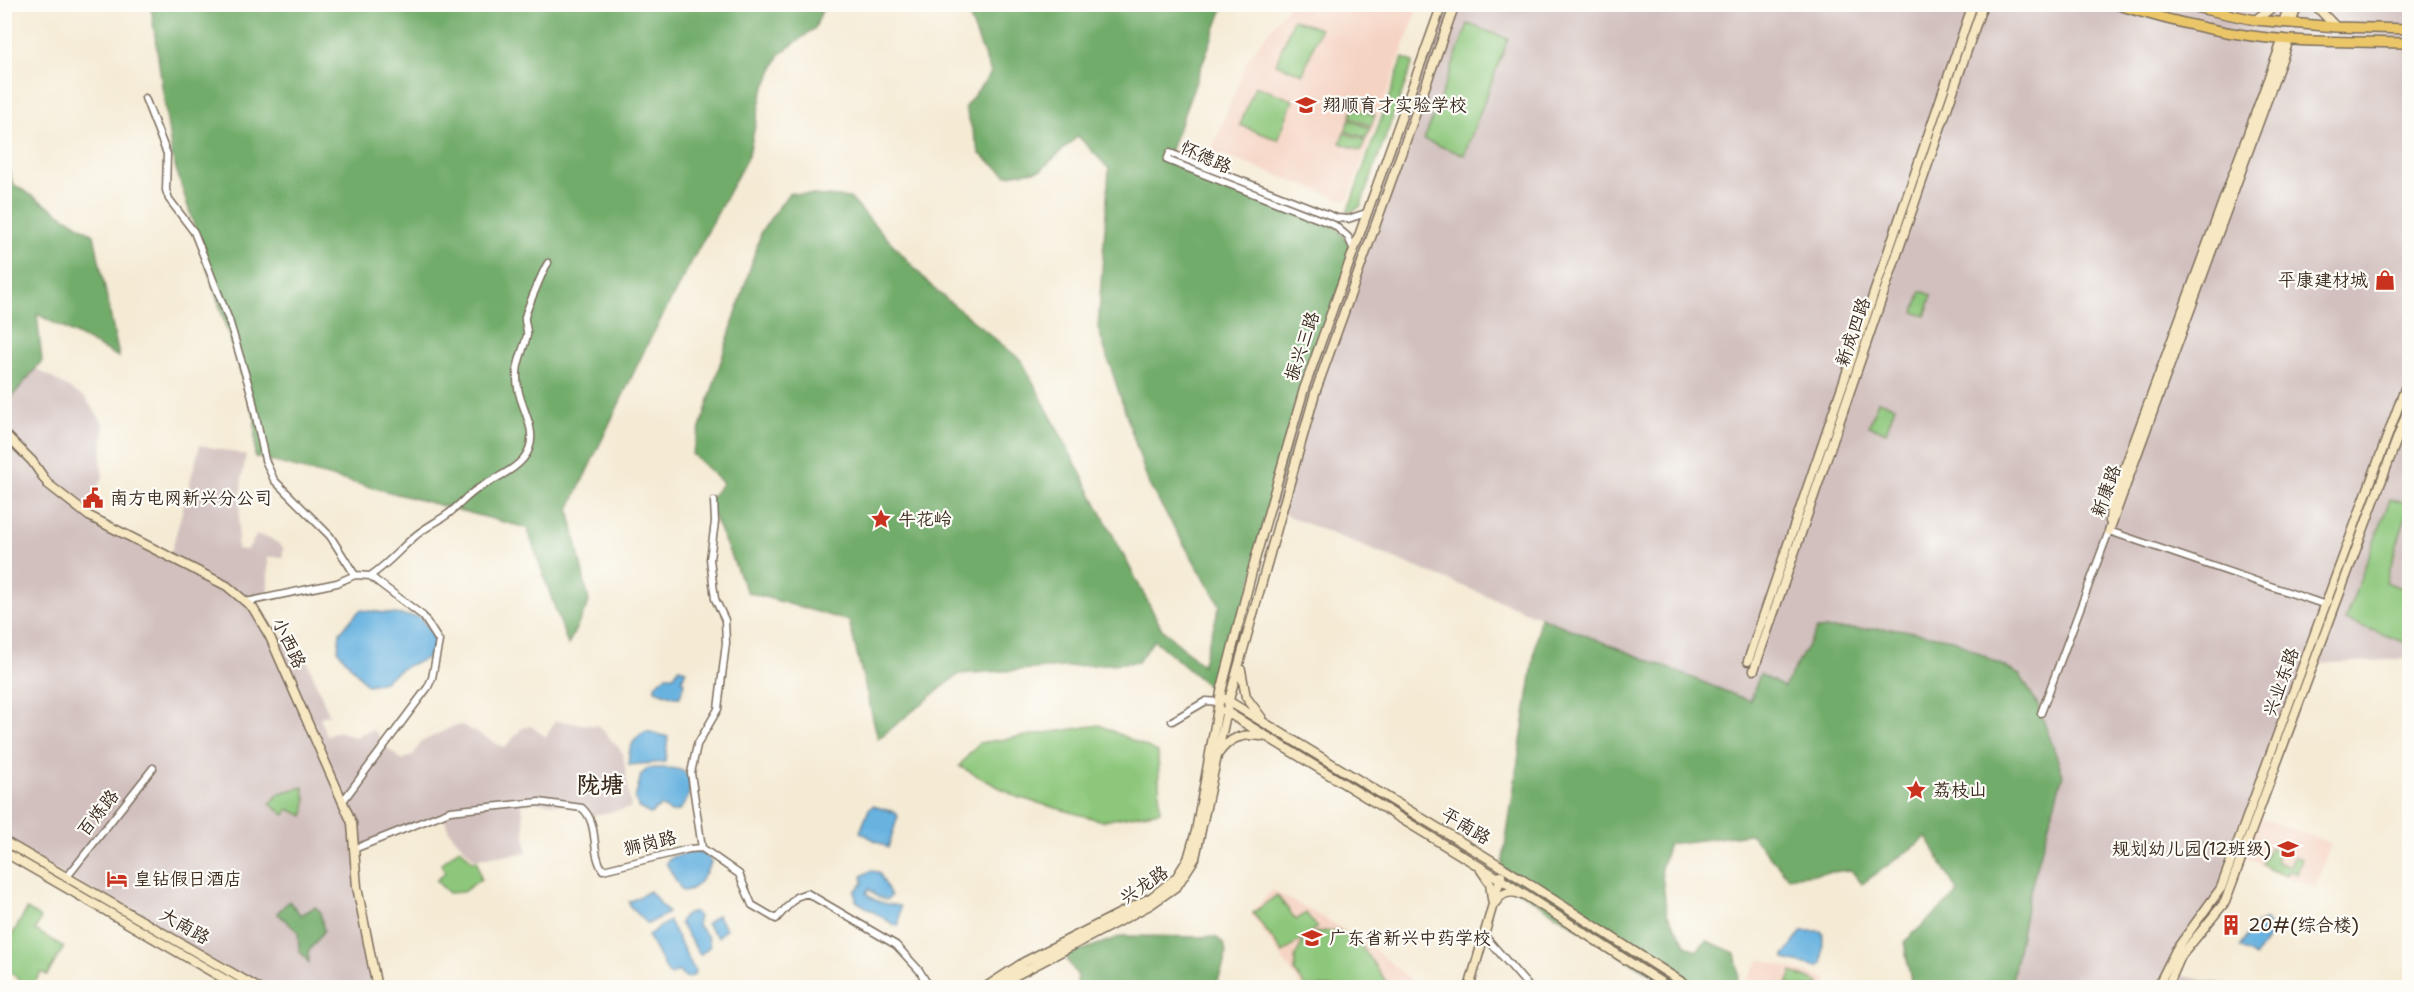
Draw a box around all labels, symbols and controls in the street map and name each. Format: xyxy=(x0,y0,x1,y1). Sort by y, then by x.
school or university icon: 翔顺育才实验学校 xyxy=(1294,93,1318,117)
place label: 翔顺育才实验学校 xyxy=(1323,93,1467,117)
street label: 怀德路 xyxy=(1176,135,1236,179)
place label: 平康建材城 xyxy=(2278,268,2368,292)
shop icon: 平康建材城 xyxy=(2373,268,2397,292)
street label: 新成四路 xyxy=(1830,294,1876,370)
street label: 振兴三路 xyxy=(1279,308,1325,384)
street label: 新康路 xyxy=(2085,462,2127,520)
public building icon: 南方电网新兴分公司 xyxy=(81,486,105,510)
place label: 南方电网新兴分公司 xyxy=(110,486,272,510)
place icon: 牛花岭 xyxy=(869,507,893,531)
place label: 牛花岭 xyxy=(898,507,952,531)
street label: 小西路 xyxy=(266,613,312,673)
street label: 兴业东路 xyxy=(2257,644,2305,720)
district label: 陇塘 xyxy=(576,769,624,801)
place icon: 荔枝山 xyxy=(1904,778,1928,802)
place label: 荔枝山 xyxy=(1933,778,1987,802)
street label: 百炼路 xyxy=(72,784,124,842)
street label: 平南路 xyxy=(1437,802,1495,850)
street label: 狮岗路 xyxy=(621,825,679,861)
place label: 规划幼儿园(12班级) xyxy=(2112,837,2271,861)
school or university icon: 规划幼儿园(12班级) xyxy=(2276,837,2300,861)
street label: 兴龙路 xyxy=(1115,860,1173,910)
hotel icon: 皇钻假日酒店 xyxy=(105,867,129,891)
place label: 皇钻假日酒店 xyxy=(134,867,242,891)
street label: 大南路 xyxy=(156,902,214,950)
building icon: 20#(综合楼) xyxy=(2219,913,2243,937)
place label: 20#(综合楼) xyxy=(2248,913,2359,937)
school or university icon: 广东省新兴中药学校 xyxy=(1300,926,1324,950)
place label: 广东省新兴中药学校 xyxy=(1329,926,1491,950)

